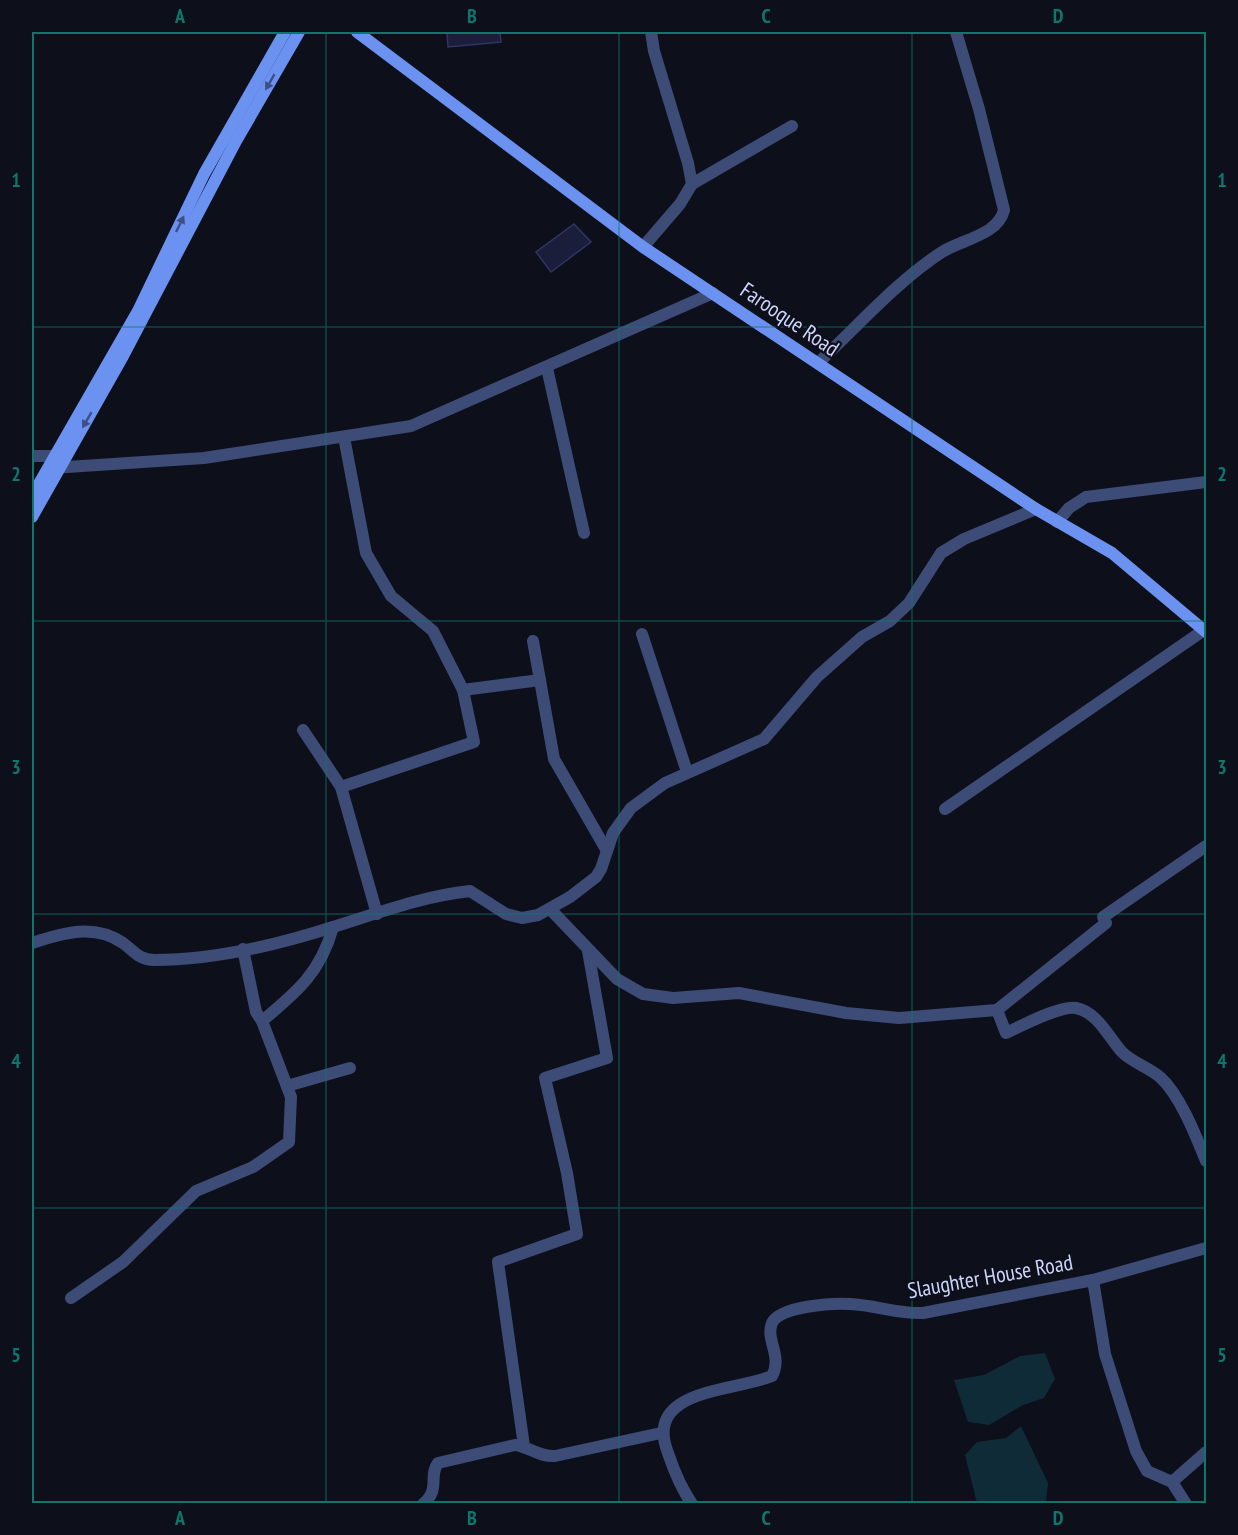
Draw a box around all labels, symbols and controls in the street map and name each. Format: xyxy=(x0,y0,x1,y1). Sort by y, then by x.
text: A xyxy=(174,3,186,29)
text: B xyxy=(467,3,477,29)
text: C xyxy=(761,3,771,29)
text: D xyxy=(1053,3,1064,29)
one-way arrow xyxy=(265,74,275,91)
text: 1 xyxy=(11,167,21,193)
text: 1 xyxy=(1217,167,1227,193)
one-way arrow xyxy=(175,215,184,232)
street label: Farooque Road xyxy=(735,276,845,362)
one-way arrow xyxy=(82,412,92,429)
text: 2 xyxy=(11,461,21,487)
text: 2 xyxy=(1217,461,1227,487)
text: 3 xyxy=(11,754,21,780)
text: 3 xyxy=(1217,754,1227,780)
text: 4 xyxy=(11,1048,21,1074)
text: 4 xyxy=(1217,1048,1227,1074)
street label: Slaughter House Road xyxy=(905,1248,1075,1304)
text: 5 xyxy=(11,1342,21,1368)
text: 5 xyxy=(1217,1342,1227,1368)
text: A xyxy=(174,1505,186,1531)
text: B xyxy=(467,1505,477,1531)
text: C xyxy=(761,1505,771,1531)
text: D xyxy=(1053,1505,1064,1531)

